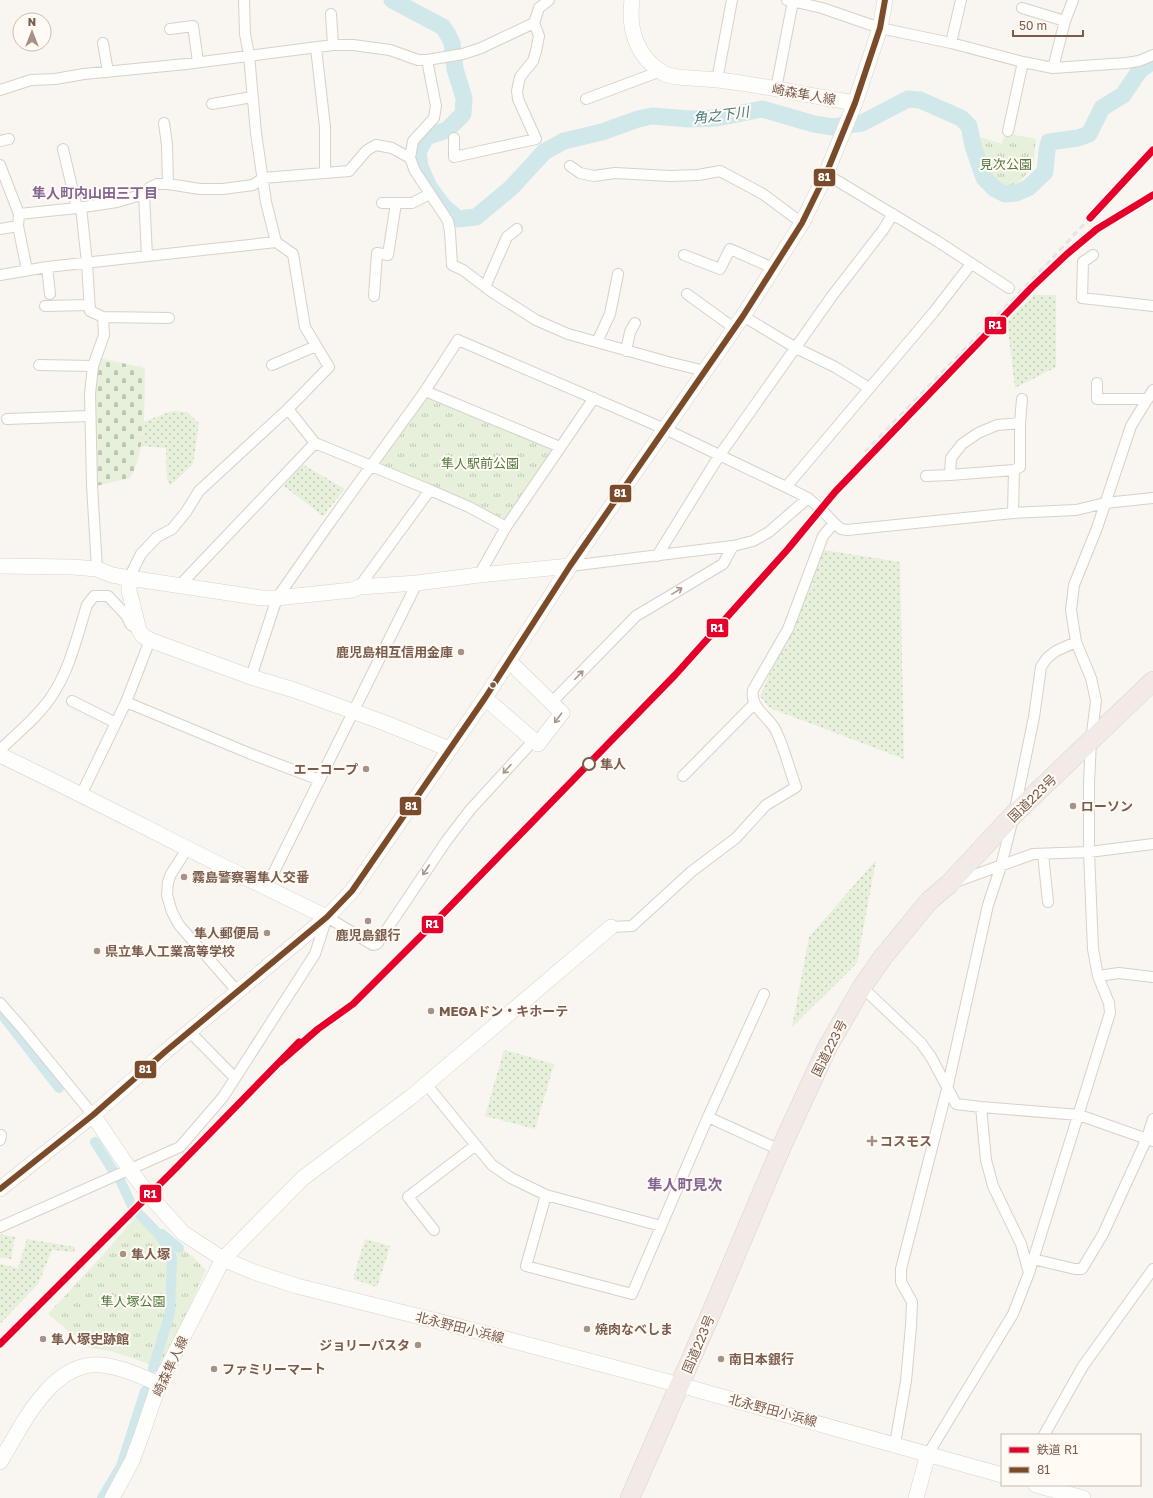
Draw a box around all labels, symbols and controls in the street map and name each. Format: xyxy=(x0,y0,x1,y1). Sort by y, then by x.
north arrow xyxy=(12,12,52,52)
scale bar xyxy=(1013,12,1083,38)
text: N xyxy=(28,15,36,28)
text: 50 m xyxy=(1019,18,1047,33)
street label: 崎森隼人線 xyxy=(771,80,837,108)
water label: 角之下川 xyxy=(692,102,752,126)
park label: 見次公園 xyxy=(980,156,1032,172)
line badge: 81 xyxy=(813,168,836,187)
text: 81 xyxy=(818,170,831,183)
district label: 隼人町内山田三丁目 xyxy=(32,184,158,201)
line badge: R1 xyxy=(984,316,1007,335)
text: R1 xyxy=(988,318,1002,331)
park label: 隼人駅前公園 xyxy=(441,455,519,471)
line badge: 81 xyxy=(609,484,632,503)
text: 81 xyxy=(614,486,627,499)
one-way arrow xyxy=(671,587,683,595)
line badge: R1 xyxy=(706,618,729,638)
text: R1 xyxy=(710,621,724,634)
place label: 鹿児島相互信用金庫 xyxy=(336,644,453,660)
marker: 鹿児島相互信用金庫 xyxy=(456,647,466,657)
one-way arrow xyxy=(574,670,584,680)
unlabelled marker xyxy=(488,680,498,690)
one-way arrow xyxy=(554,713,562,724)
place label: 隼人 xyxy=(600,756,626,772)
marker: 隼人 xyxy=(582,757,596,771)
place label: エーコープ xyxy=(294,761,358,777)
marker: エーコープ xyxy=(361,764,371,774)
one-way arrow xyxy=(503,764,512,774)
street label: 国道223号 xyxy=(1004,771,1060,825)
line badge: 81 xyxy=(399,796,422,816)
place label: ローソン xyxy=(1081,798,1133,814)
text: 81 xyxy=(405,799,418,812)
marker: ローソン xyxy=(1068,801,1078,811)
one-way arrow xyxy=(422,865,430,876)
place label: 霧島警察署隼人交番 xyxy=(192,869,309,885)
marker: 霧島警察署隼人交番 xyxy=(179,872,189,882)
line badge: R1 xyxy=(421,915,444,934)
marker: 鹿児島銀行 xyxy=(363,916,373,926)
text: R1 xyxy=(425,917,439,930)
place label: 隼人郵便局 xyxy=(194,925,259,941)
place label: 鹿児島銀行 xyxy=(335,927,401,943)
marker: 隼人郵便局 xyxy=(262,928,272,938)
place label: 県立隼人工業高等学校 xyxy=(105,943,235,959)
marker: 県立隼人工業高等学校 xyxy=(92,946,102,956)
place label: MEGAドン・キホーテ xyxy=(439,1003,568,1019)
marker: MEGAドン・キホーテ xyxy=(426,1006,436,1016)
street label: 国道223号 xyxy=(808,1017,850,1079)
line badge: 81 xyxy=(134,1060,157,1079)
text: 81 xyxy=(139,1062,152,1075)
place label: コスモス xyxy=(880,1133,932,1149)
marker: コスモス xyxy=(867,1136,877,1146)
district label: 隼人町見次 xyxy=(647,1175,723,1193)
line badge: R1 xyxy=(139,1184,162,1203)
text: R1 xyxy=(143,1187,157,1200)
place label: 隼人塚 xyxy=(131,1246,170,1262)
marker: 隼人塚 xyxy=(118,1249,128,1259)
park label: 隼人塚公園 xyxy=(100,1293,166,1309)
street label: 北永野田小浜線 xyxy=(414,1308,506,1346)
street label: 国道223号 xyxy=(679,1312,717,1376)
place label: 焼肉なべしま xyxy=(595,1321,673,1337)
marker: 焼肉なべしま xyxy=(582,1324,592,1334)
place label: 隼人塚史跡館 xyxy=(51,1331,129,1347)
street label: 崎森隼人線 xyxy=(149,1333,191,1399)
marker: 隼人塚史跡館 xyxy=(38,1334,48,1344)
place label: ジョリーパスタ xyxy=(319,1337,410,1353)
marker: ジョリーパスタ xyxy=(413,1340,423,1350)
place label: 南日本銀行 xyxy=(729,1351,794,1367)
marker: 南日本銀行 xyxy=(716,1354,726,1364)
place label: ファミリーマート xyxy=(222,1361,326,1377)
marker: ファミリーマート xyxy=(209,1364,219,1374)
street label: 北永野田小浜線 xyxy=(727,1390,819,1430)
legend xyxy=(1001,1434,1141,1486)
text: 鉄道 R1 xyxy=(1037,1442,1078,1457)
text: 81 xyxy=(1037,1462,1050,1477)

